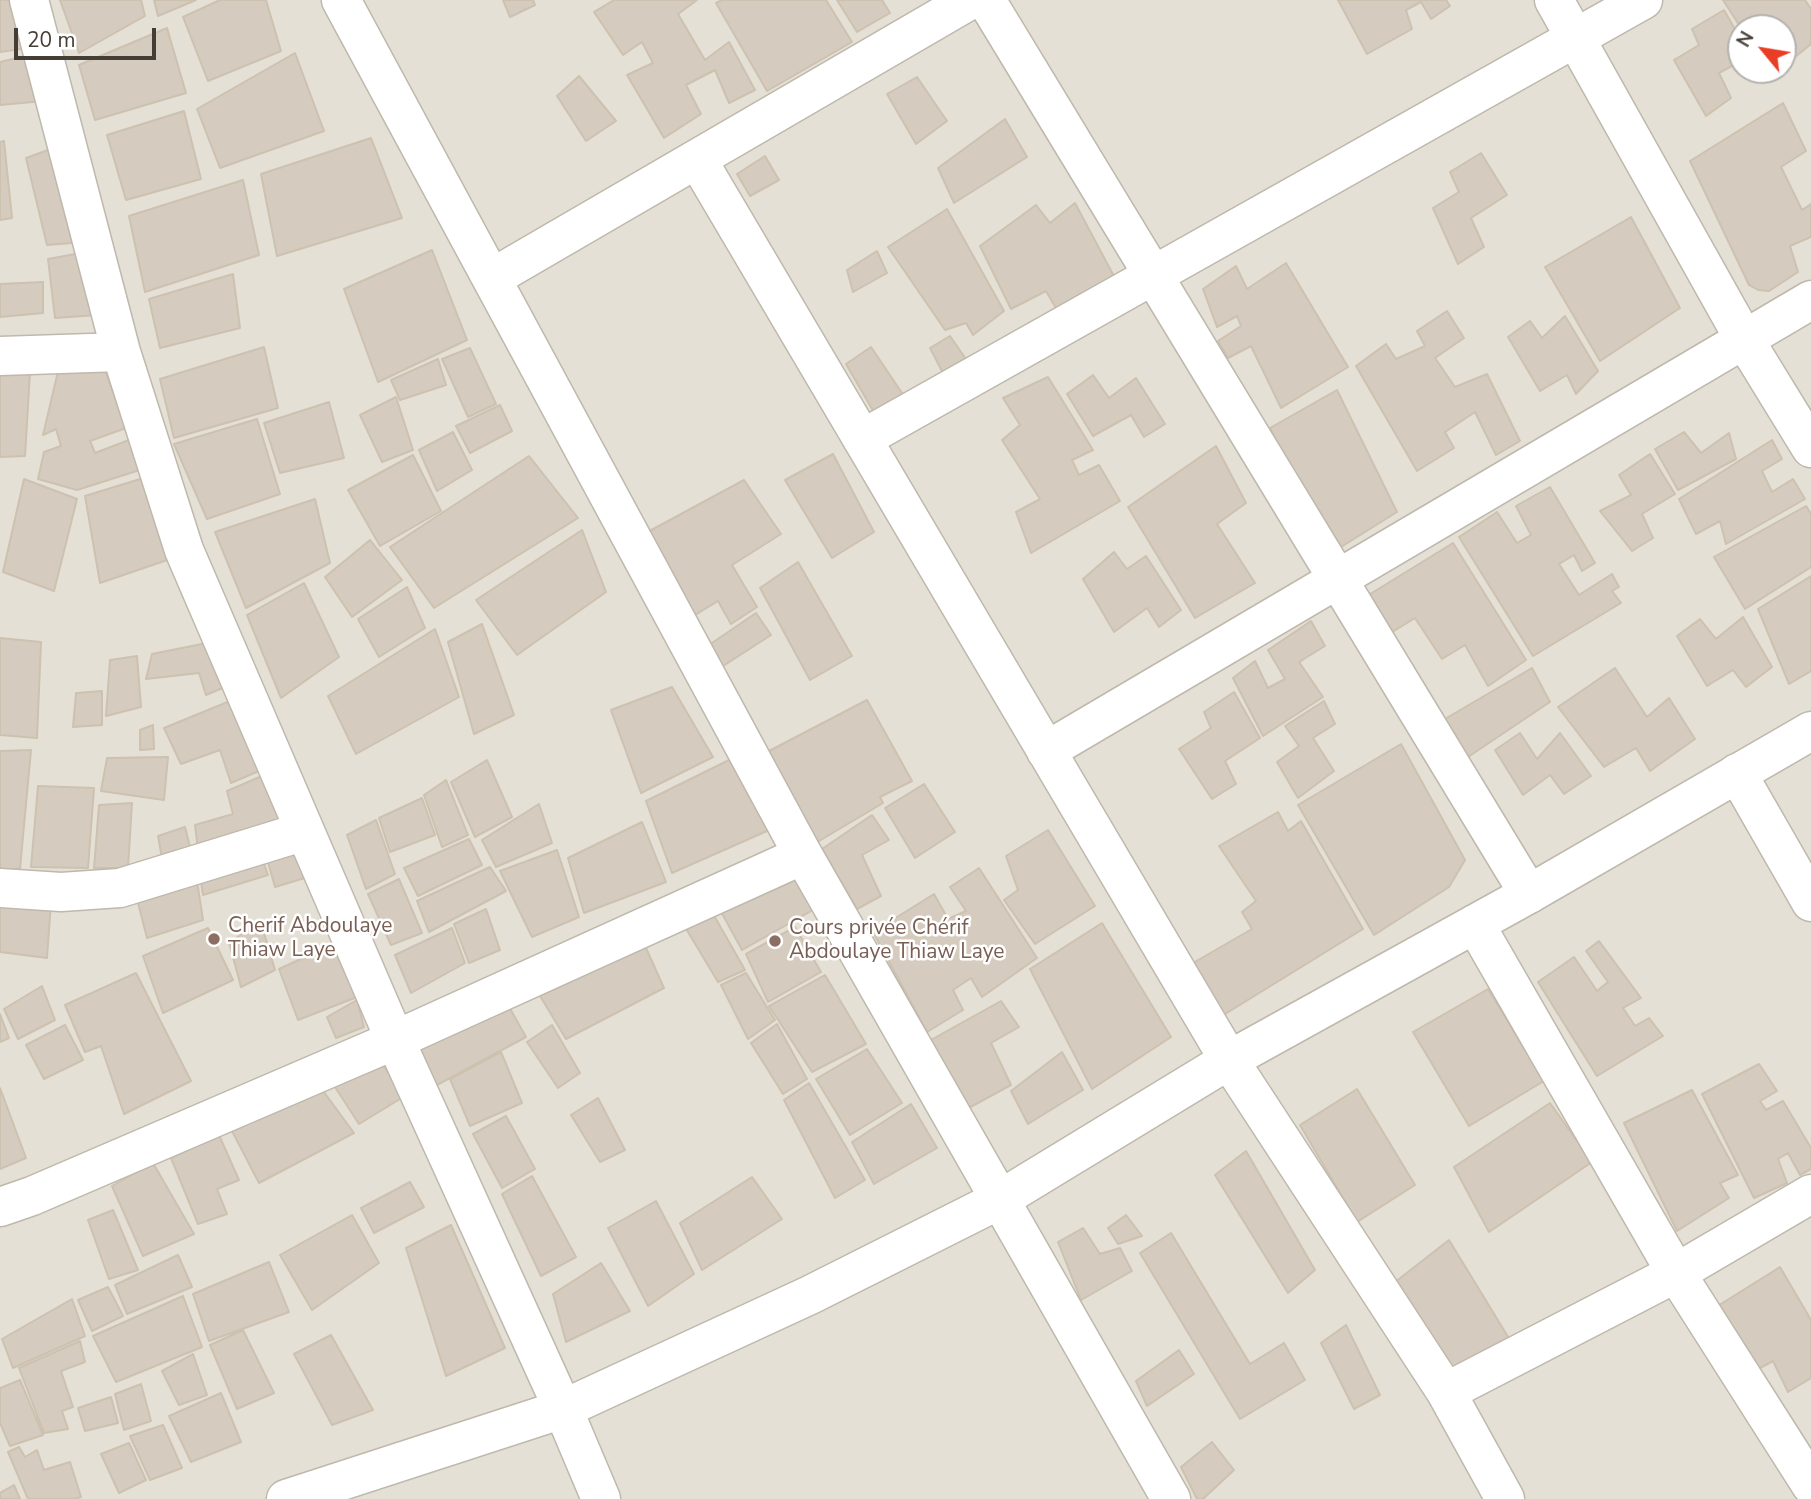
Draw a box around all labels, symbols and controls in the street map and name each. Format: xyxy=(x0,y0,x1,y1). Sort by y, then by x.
scale bar xyxy=(18,14,159,58)
north arrow xyxy=(1727,14,1797,84)
text: 20 m xyxy=(27,26,76,54)
text: N xyxy=(1731,27,1760,52)
place label: Cherif Abdoulaye Thiaw Laye xyxy=(228,914,392,964)
place label: Cours privée Chérif Abdoulaye Thiaw Laye xyxy=(789,916,1004,966)
marker: Cherif Abdoulaye Thiaw Laye xyxy=(206,931,222,947)
marker: Cours privée Chérif Abdoulaye Thiaw Laye xyxy=(767,933,783,949)

